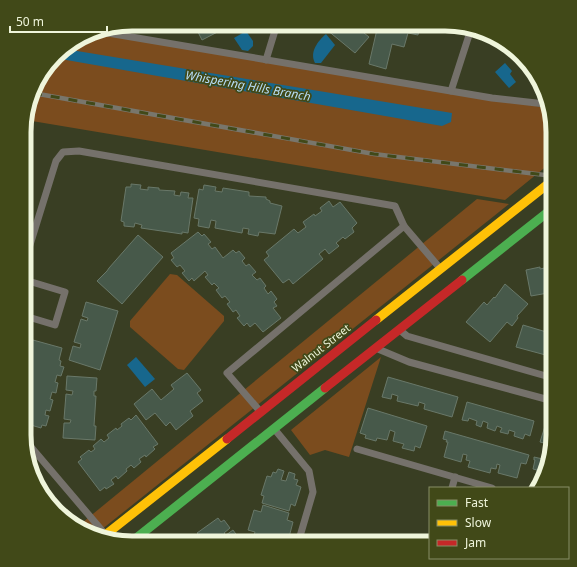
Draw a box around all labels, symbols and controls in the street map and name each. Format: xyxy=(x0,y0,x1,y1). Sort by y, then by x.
scale bar xyxy=(10,8,107,34)
text: 50 m xyxy=(16,13,44,30)
water label: Whispering Hills Branch xyxy=(184,66,312,105)
street label: Walnut Street xyxy=(288,320,353,375)
legend xyxy=(429,487,569,559)
text: Fast xyxy=(465,494,489,511)
text: Slow xyxy=(465,514,492,531)
text: Jam xyxy=(464,534,486,551)

